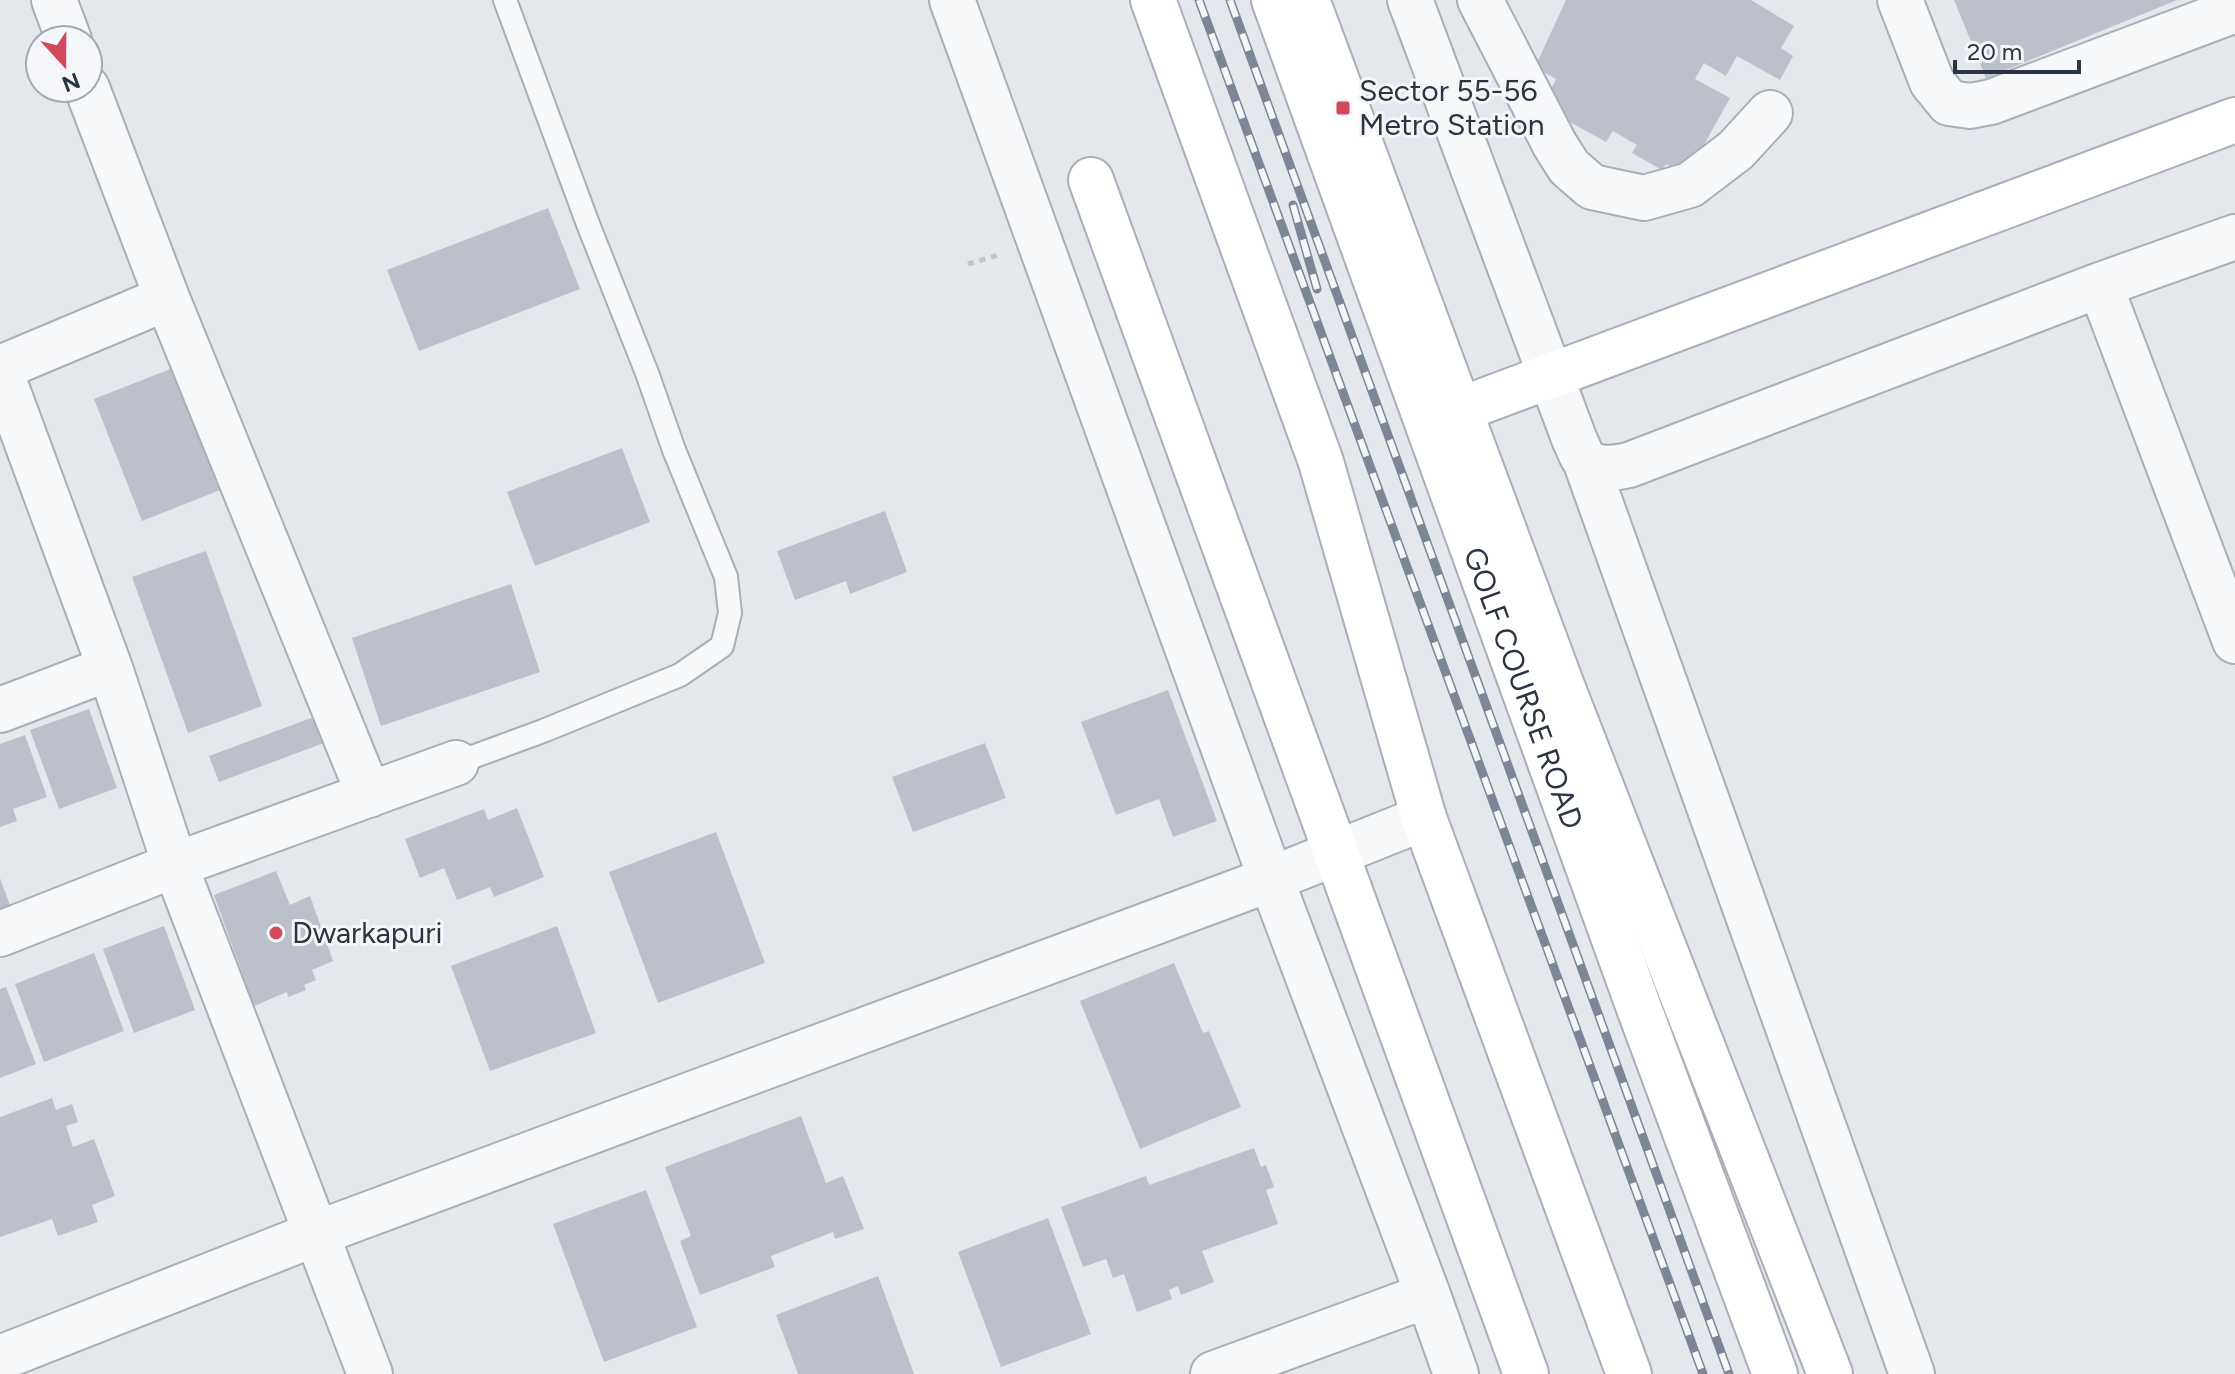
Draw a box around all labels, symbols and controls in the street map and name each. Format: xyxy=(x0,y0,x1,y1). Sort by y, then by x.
north arrow xyxy=(24,24,104,104)
scale bar xyxy=(1955,24,2079,74)
text: 20 m xyxy=(1967,37,2022,66)
text: N xyxy=(58,67,84,98)
place label: Sector 55-56 Metro Station xyxy=(1359,72,1544,143)
marker: Sector 55-56 Metro Station xyxy=(1334,99,1352,117)
street label: GOLF COURSE ROAD xyxy=(1456,542,1592,834)
place label: Dwarkapuri xyxy=(292,914,442,951)
marker: Dwarkapuri xyxy=(267,924,285,942)

